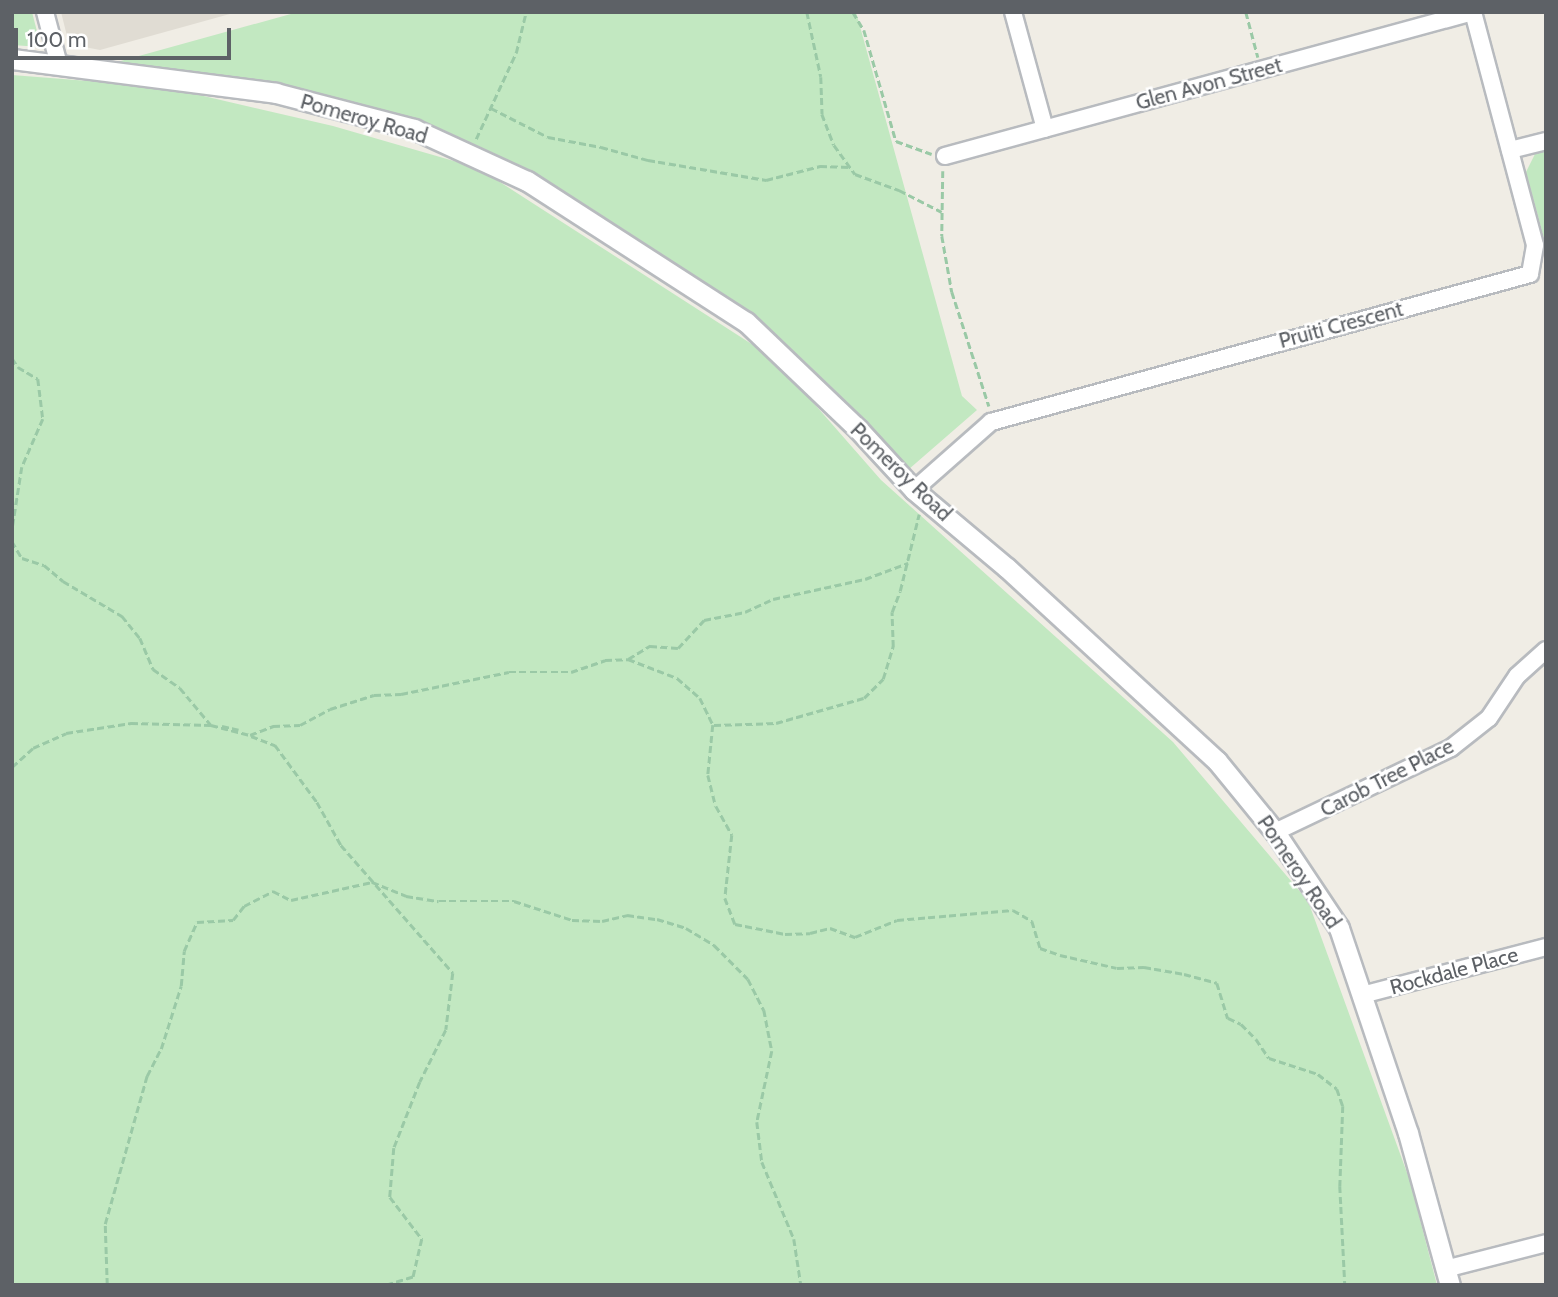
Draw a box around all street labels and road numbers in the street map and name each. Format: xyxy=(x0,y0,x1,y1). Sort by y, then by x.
street label: Glen Avon Street xyxy=(1133,52,1285,116)
street label: Pomeroy Road xyxy=(298,89,430,149)
street label: Pruiti Crescent xyxy=(1276,296,1406,354)
street label: Pomeroy Road xyxy=(845,417,957,527)
street label: Carob Tree Place xyxy=(1316,734,1458,822)
street label: Pomeroy Road xyxy=(1252,811,1346,933)
street label: Rockdale Place xyxy=(1387,942,1521,1000)

